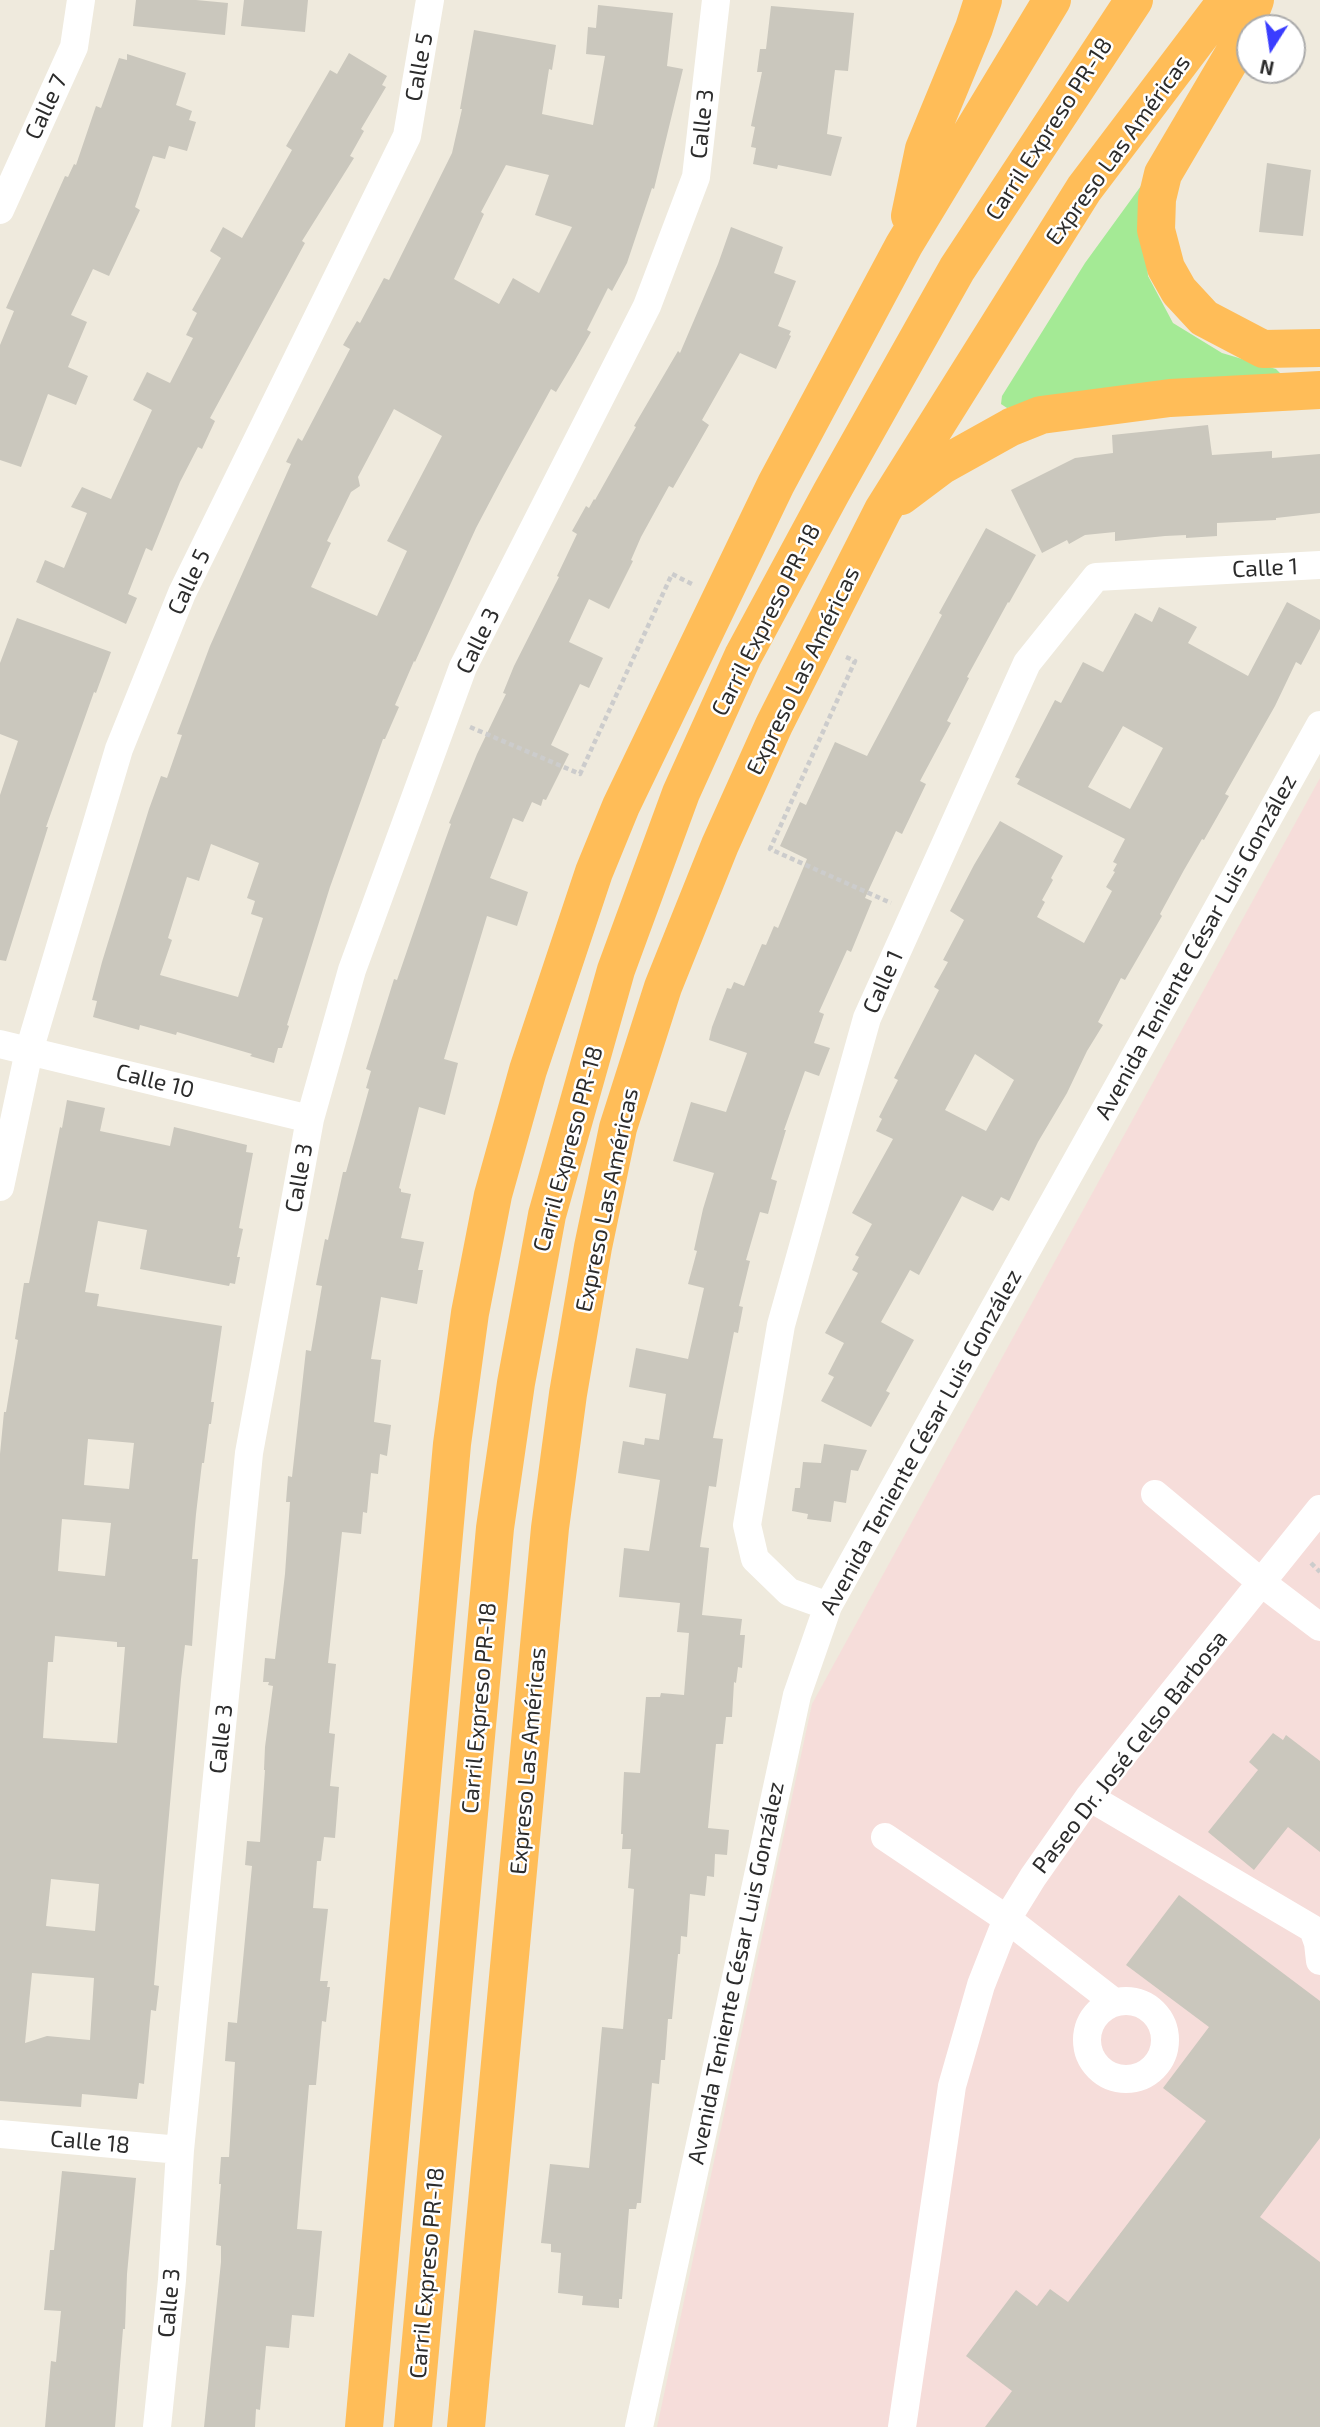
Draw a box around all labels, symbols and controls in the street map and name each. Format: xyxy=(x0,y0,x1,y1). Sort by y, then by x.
north arrow xyxy=(1236,14,1306,84)
street label: Calle 5 xyxy=(399,31,439,103)
street label: Carril Expreso PR-18 xyxy=(980,33,1118,225)
street label: Expreso Las Américas xyxy=(1040,50,1196,250)
text: N xyxy=(1258,55,1276,81)
street label: Calle 7 xyxy=(19,70,73,144)
street label: Calle 3 xyxy=(685,88,719,160)
street label: Carril Expreso PR-18 xyxy=(706,519,826,721)
street label: Calle 5 xyxy=(162,545,216,619)
street label: Calle 1 xyxy=(1231,552,1299,584)
street label: Expreso Las Américas xyxy=(741,562,865,780)
street label: Calle 3 xyxy=(450,604,506,678)
street label: Avenida Teniente César Luis González xyxy=(1089,770,1303,1124)
street label: Calle 1 xyxy=(857,946,909,1018)
street label: Carril Expreso PR-18 xyxy=(527,1043,609,1255)
street label: Calle 10 xyxy=(113,1058,197,1104)
street label: Expreso Las Américas xyxy=(570,1086,644,1314)
street label: Calle 3 xyxy=(279,1141,319,1215)
street label: Avenida Teniente César Luis González xyxy=(814,1265,1028,1619)
street label: Carril Expreso PR-18 xyxy=(456,1601,502,1815)
street label: Paseo Dr. José Celso Barbosa xyxy=(1027,1625,1233,1879)
street label: Expreso Las Américas xyxy=(504,1646,552,1876)
street label: Calle 3 xyxy=(204,1703,238,1775)
street label: Avenida Teniente César Luis González xyxy=(682,1779,790,2167)
street label: Calle 18 xyxy=(49,2125,131,2159)
street label: Carril Expreso PR-18 xyxy=(404,2166,450,2380)
street label: Calle 3 xyxy=(152,2267,186,2339)

